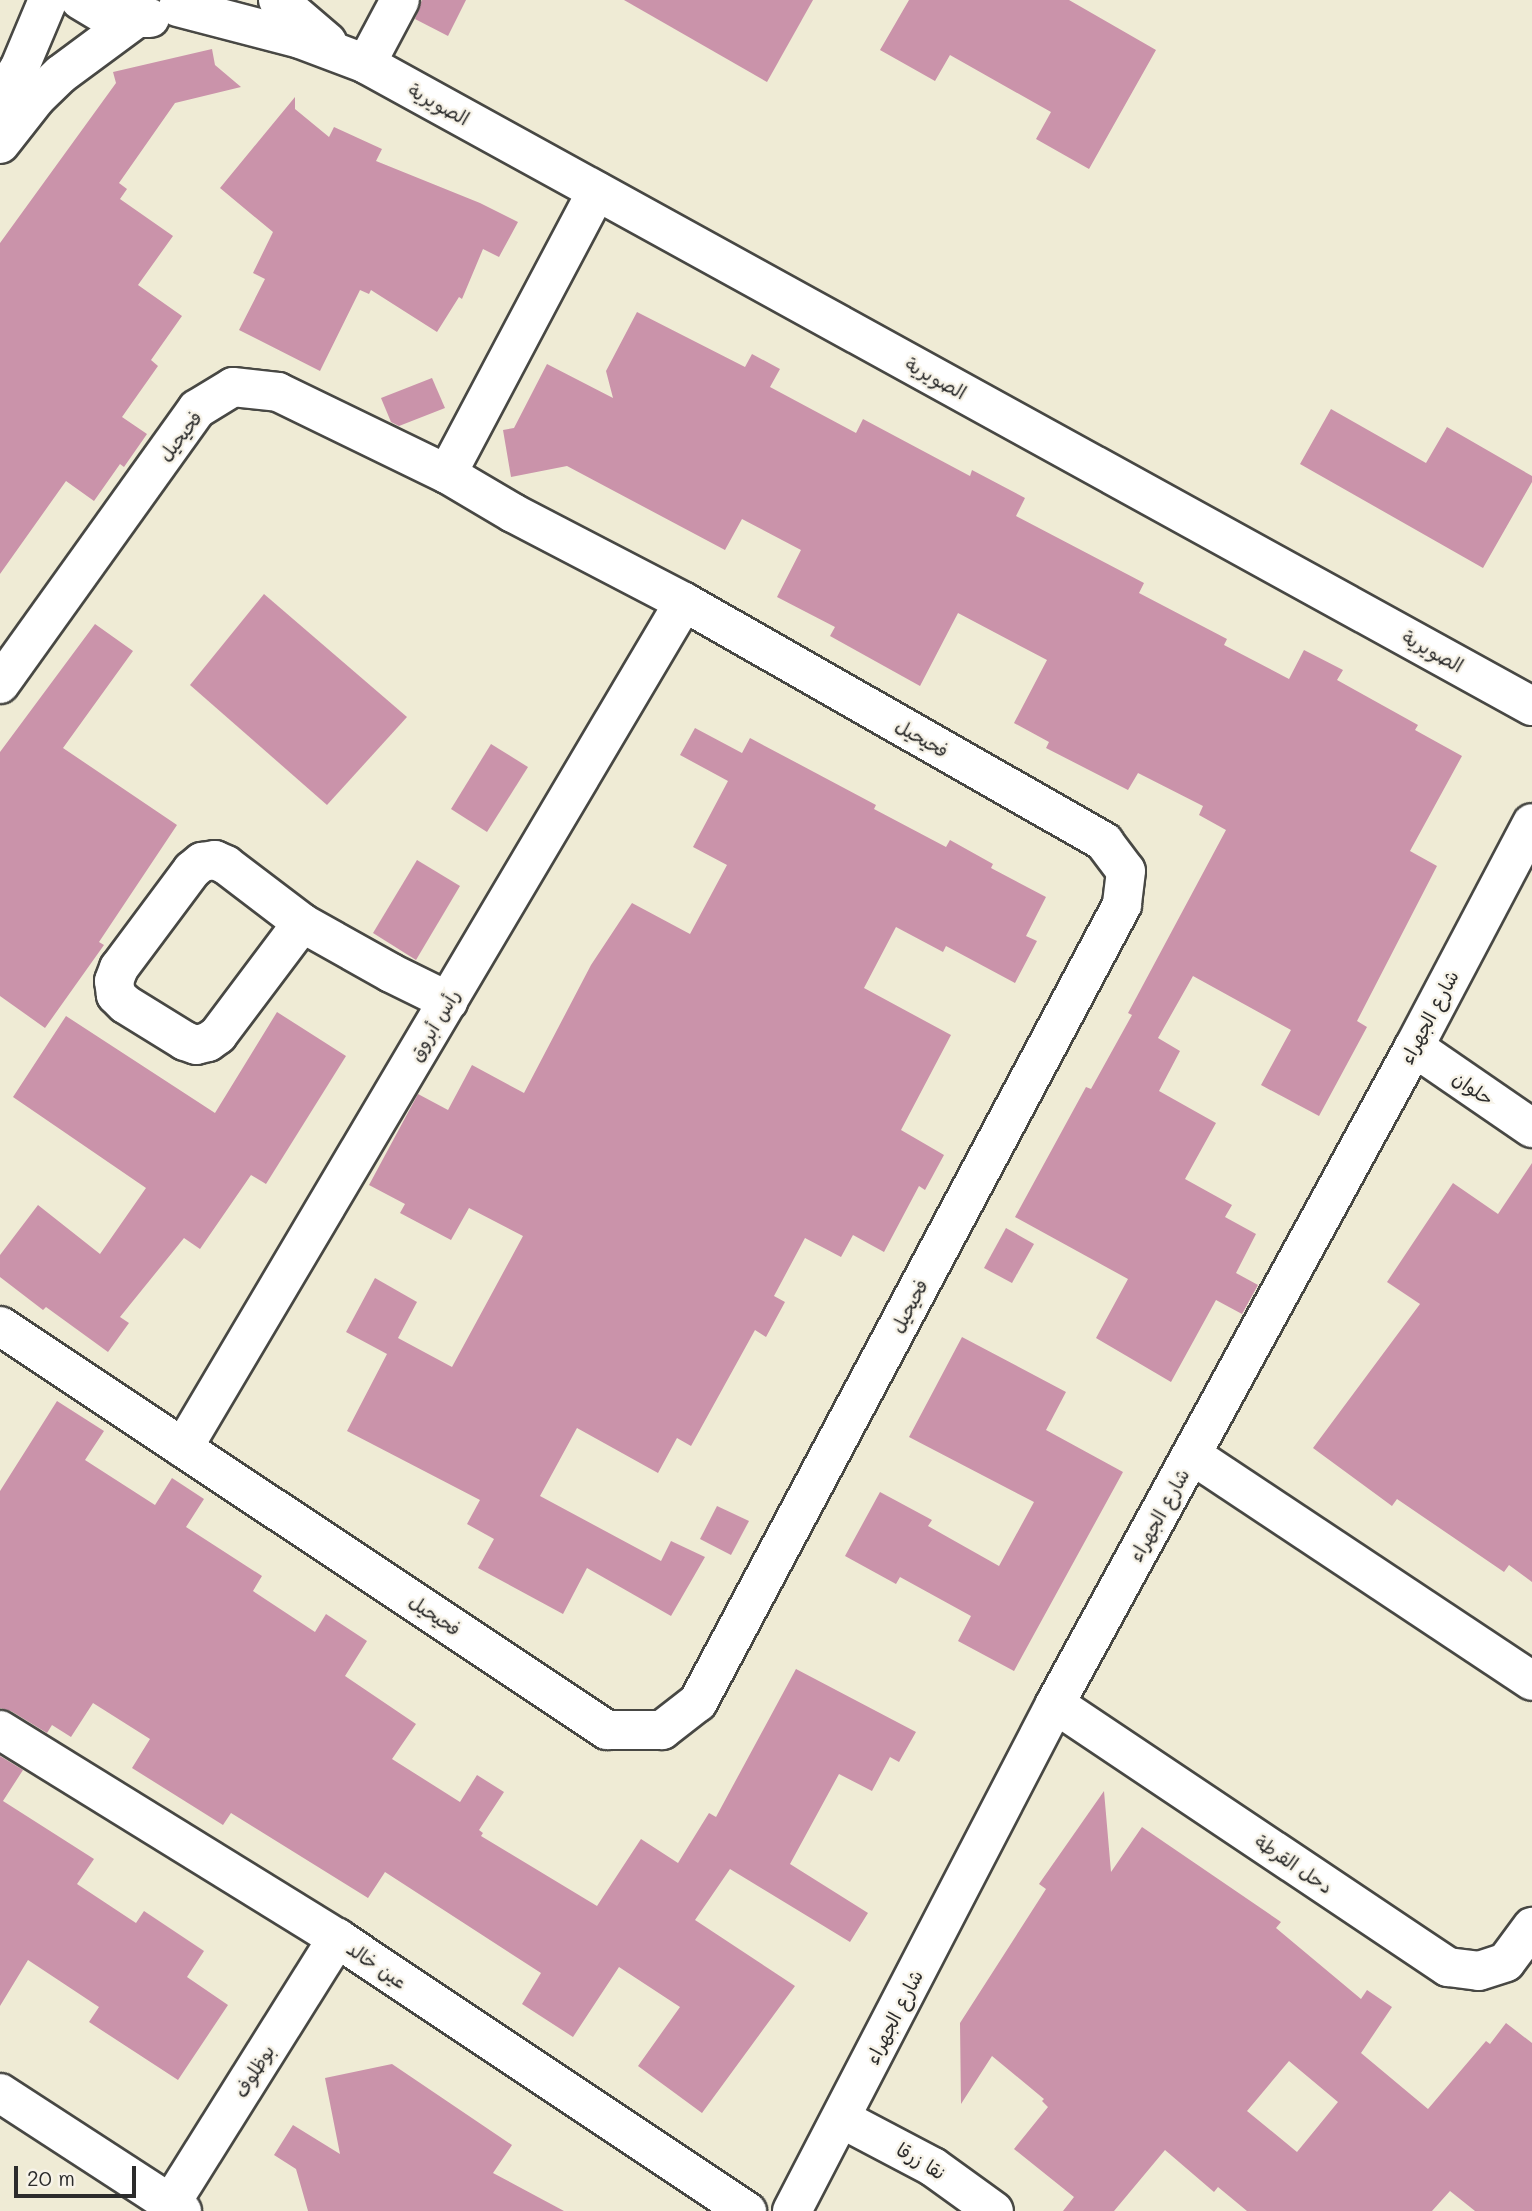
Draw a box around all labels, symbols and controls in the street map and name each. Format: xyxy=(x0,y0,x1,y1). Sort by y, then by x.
street label: الصويرية xyxy=(405,78,473,130)
street label: الصويرية xyxy=(902,352,970,404)
street label: فحيحيل xyxy=(153,406,207,466)
street label: الصويرية xyxy=(1399,625,1467,677)
street label: فحيحيل xyxy=(891,714,953,762)
street label: شارع الجهراء xyxy=(1395,966,1463,1068)
street label: رأس أبروق xyxy=(404,985,464,1065)
street label: حلوان xyxy=(1448,1066,1498,1110)
street label: فحيحيل xyxy=(885,1275,933,1337)
street label: شارع الجهراء xyxy=(1124,1465,1194,1565)
street label: فحيحيل xyxy=(405,1590,465,1640)
street label: دحل القرطة xyxy=(1251,1830,1337,1898)
street label: عين خالد xyxy=(343,1937,411,1993)
street label: شارع الجهراء xyxy=(861,1966,927,2068)
street label: بوظلوف xyxy=(229,2040,279,2102)
street label: نقا زرقا xyxy=(893,2138,949,2184)
scale bar xyxy=(18,2152,140,2196)
text: 20 m xyxy=(27,2164,75,2191)

